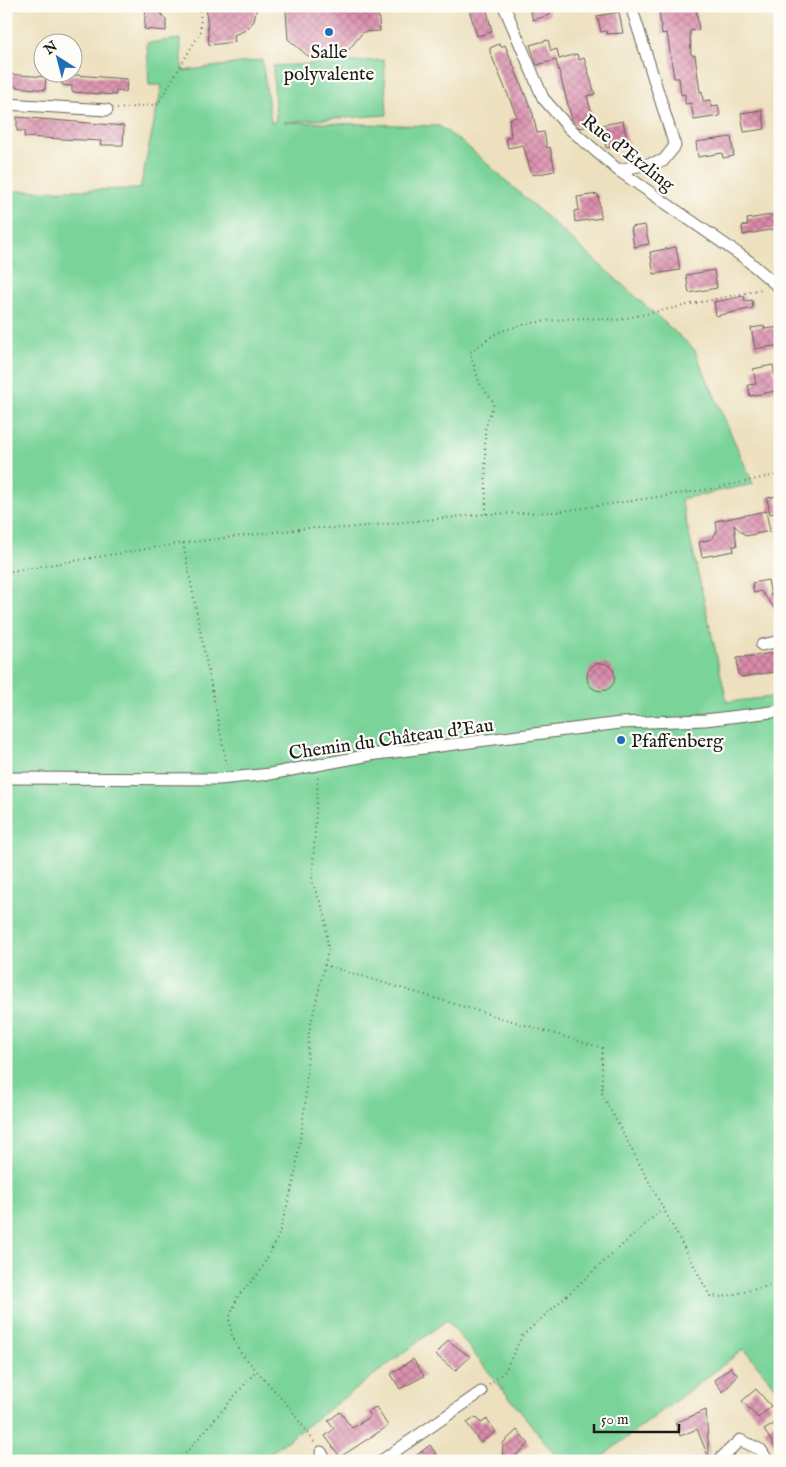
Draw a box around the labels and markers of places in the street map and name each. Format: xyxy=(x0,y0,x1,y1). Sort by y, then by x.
marker: Salle polyvalente xyxy=(323,26,335,38)
place label: Salle polyvalente xyxy=(284,41,375,87)
place label: Pfaffenberg xyxy=(631,730,724,754)
marker: Pfaffenberg xyxy=(615,734,627,746)

